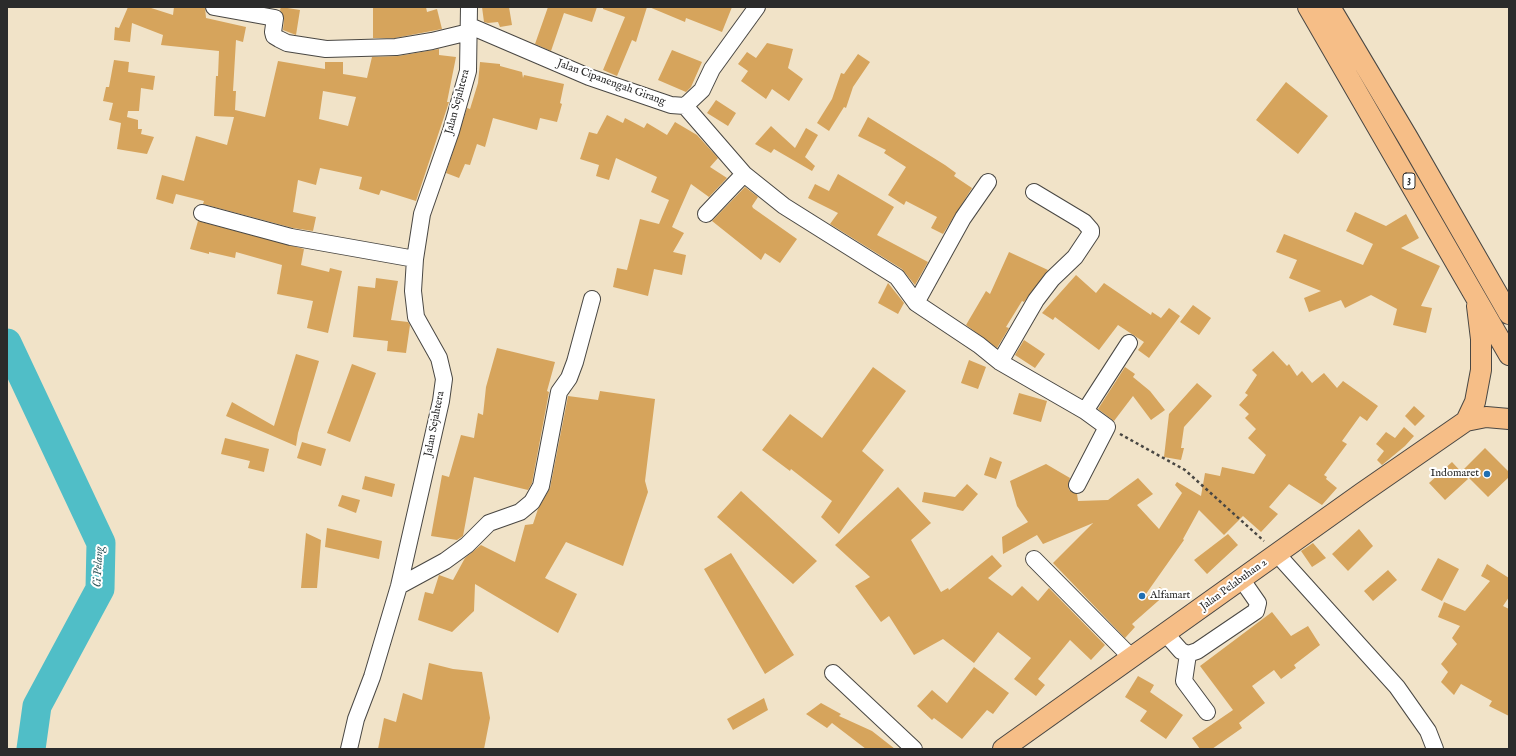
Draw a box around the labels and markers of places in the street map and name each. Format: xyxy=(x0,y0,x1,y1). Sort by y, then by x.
place label: Indomaret xyxy=(1430,467,1479,481)
marker: Indomaret xyxy=(1482,469,1492,479)
place label: Alfamart xyxy=(1150,589,1190,603)
marker: Alfamart xyxy=(1137,591,1147,601)

